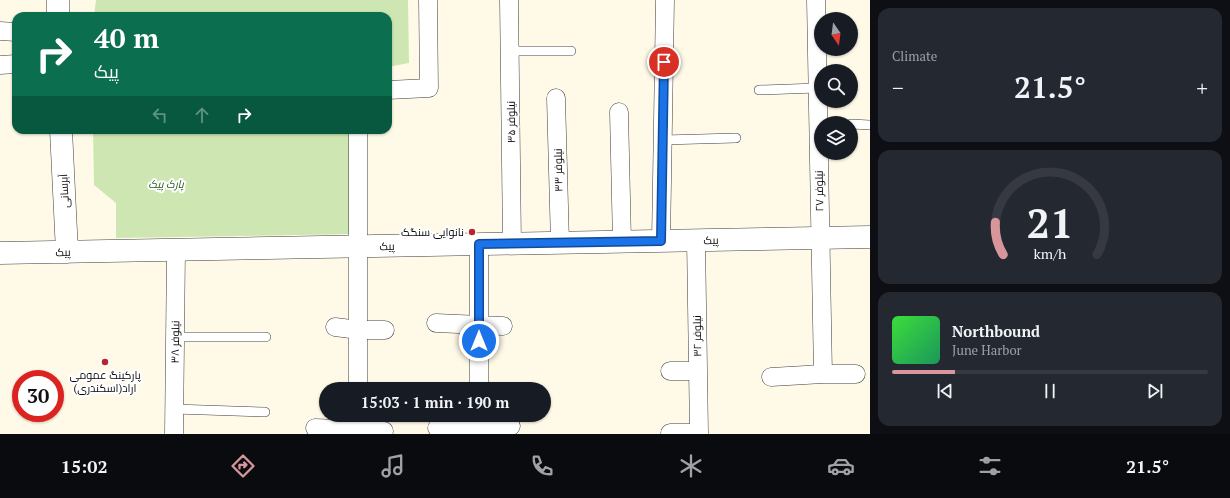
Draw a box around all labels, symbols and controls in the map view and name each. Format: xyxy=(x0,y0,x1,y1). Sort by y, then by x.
north arrow xyxy=(814,12,858,56)
map controls xyxy=(814,12,858,160)
text: 40 m xyxy=(94,19,159,56)
icon: right xyxy=(28,28,80,80)
pin xyxy=(647,45,681,79)
text: Climate xyxy=(892,47,937,65)
icon: arrive xyxy=(653,51,675,73)
text: پیک xyxy=(94,59,119,83)
button: search xyxy=(814,64,858,108)
text: 21.5° xyxy=(1014,67,1086,107)
text: − xyxy=(892,73,904,102)
text: + xyxy=(1196,73,1208,102)
street label: نیلوفر ۳۵ xyxy=(504,101,518,143)
icon: left xyxy=(149,104,171,126)
icon: ahead xyxy=(191,104,213,126)
icon: right xyxy=(233,104,255,126)
button: layers xyxy=(814,116,858,160)
street label: نیلوفر ۳۳ xyxy=(551,148,565,192)
street label: نیلوفر ۲۷ xyxy=(812,170,826,212)
street label: آبرسانی xyxy=(56,174,72,208)
park label: پارک پیک xyxy=(148,177,185,192)
text: 21 xyxy=(1026,195,1074,250)
place label: نانوایی سنگک xyxy=(401,225,464,239)
marker: نانوایی سنگک xyxy=(467,227,477,237)
street label: پیک xyxy=(703,233,719,247)
street label: پیک xyxy=(379,239,395,253)
text: km/h xyxy=(1034,244,1067,263)
street label: پیک xyxy=(55,245,71,259)
street label: نیلوفر ۳۲ xyxy=(690,315,704,357)
street label: نیلوفر ۳۸ xyxy=(168,320,182,364)
position arrow xyxy=(458,320,500,362)
text: Northbound xyxy=(952,321,1040,341)
text: June Harbor xyxy=(952,341,1022,359)
marker: پارکینگ عمومی اراد(اسکندری) xyxy=(100,357,110,367)
place label: پارکینگ عمومی اراد(اسکندری) xyxy=(69,368,141,395)
speed limit sign: 30 xyxy=(12,370,64,422)
icon: previous xyxy=(934,380,956,402)
icon: pause xyxy=(1039,380,1061,402)
icon: next xyxy=(1144,380,1166,402)
text: 15:03 · 1 min · 190 m xyxy=(361,392,509,412)
icon: directions xyxy=(229,452,257,480)
icon: music xyxy=(379,452,407,480)
icon: phone xyxy=(528,452,556,480)
icon: climate xyxy=(677,452,705,480)
icon: car xyxy=(827,452,855,480)
icon: filters xyxy=(976,452,1004,480)
text: 15:02 xyxy=(61,454,108,478)
text: 21.5° xyxy=(1126,454,1169,478)

